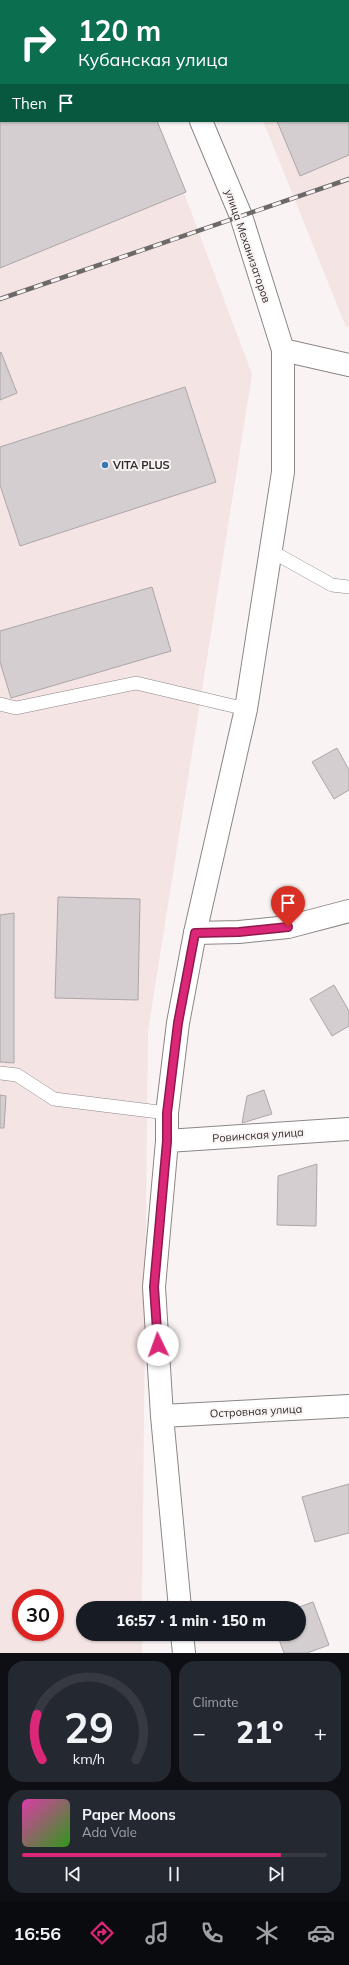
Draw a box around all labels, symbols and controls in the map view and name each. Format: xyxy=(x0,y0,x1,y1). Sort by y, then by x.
text: 120 m xyxy=(78,13,161,48)
icon: right xyxy=(12,16,64,68)
text: Кубанская улица xyxy=(78,48,228,71)
icon: arrive xyxy=(55,92,77,114)
text: Then xyxy=(12,94,47,113)
street label: улица Механизаторов xyxy=(222,187,274,305)
place label: VITA PLUS xyxy=(112,458,170,472)
marker: VITA PLUS xyxy=(100,460,110,470)
pin xyxy=(271,886,305,927)
icon: arrive xyxy=(277,892,299,914)
street label: Ровинская улица xyxy=(212,1125,304,1145)
position arrow xyxy=(137,1324,179,1366)
street label: Островная улица xyxy=(209,1402,303,1420)
speed limit sign: 30 xyxy=(12,1589,64,1641)
text: 16:57 · 1 min · 150 m xyxy=(116,1611,266,1630)
text: Climate xyxy=(193,1694,238,1710)
text: 29 xyxy=(64,1700,114,1752)
text: 21° xyxy=(236,1713,284,1751)
text: − xyxy=(193,1719,206,1747)
text: + xyxy=(314,1719,327,1747)
text: km/h xyxy=(73,1749,105,1767)
text: Paper Moons xyxy=(82,1805,176,1824)
text: Ada Vale xyxy=(82,1824,137,1840)
icon: previous xyxy=(62,1863,84,1885)
icon: pause xyxy=(163,1863,185,1885)
icon: next xyxy=(265,1863,287,1885)
icon: directions xyxy=(88,1919,116,1947)
icon: music xyxy=(143,1919,171,1947)
icon: phone xyxy=(198,1919,226,1947)
icon: climate xyxy=(253,1919,281,1947)
icon: car xyxy=(307,1919,335,1947)
text: 16:56 xyxy=(13,1922,61,1945)

